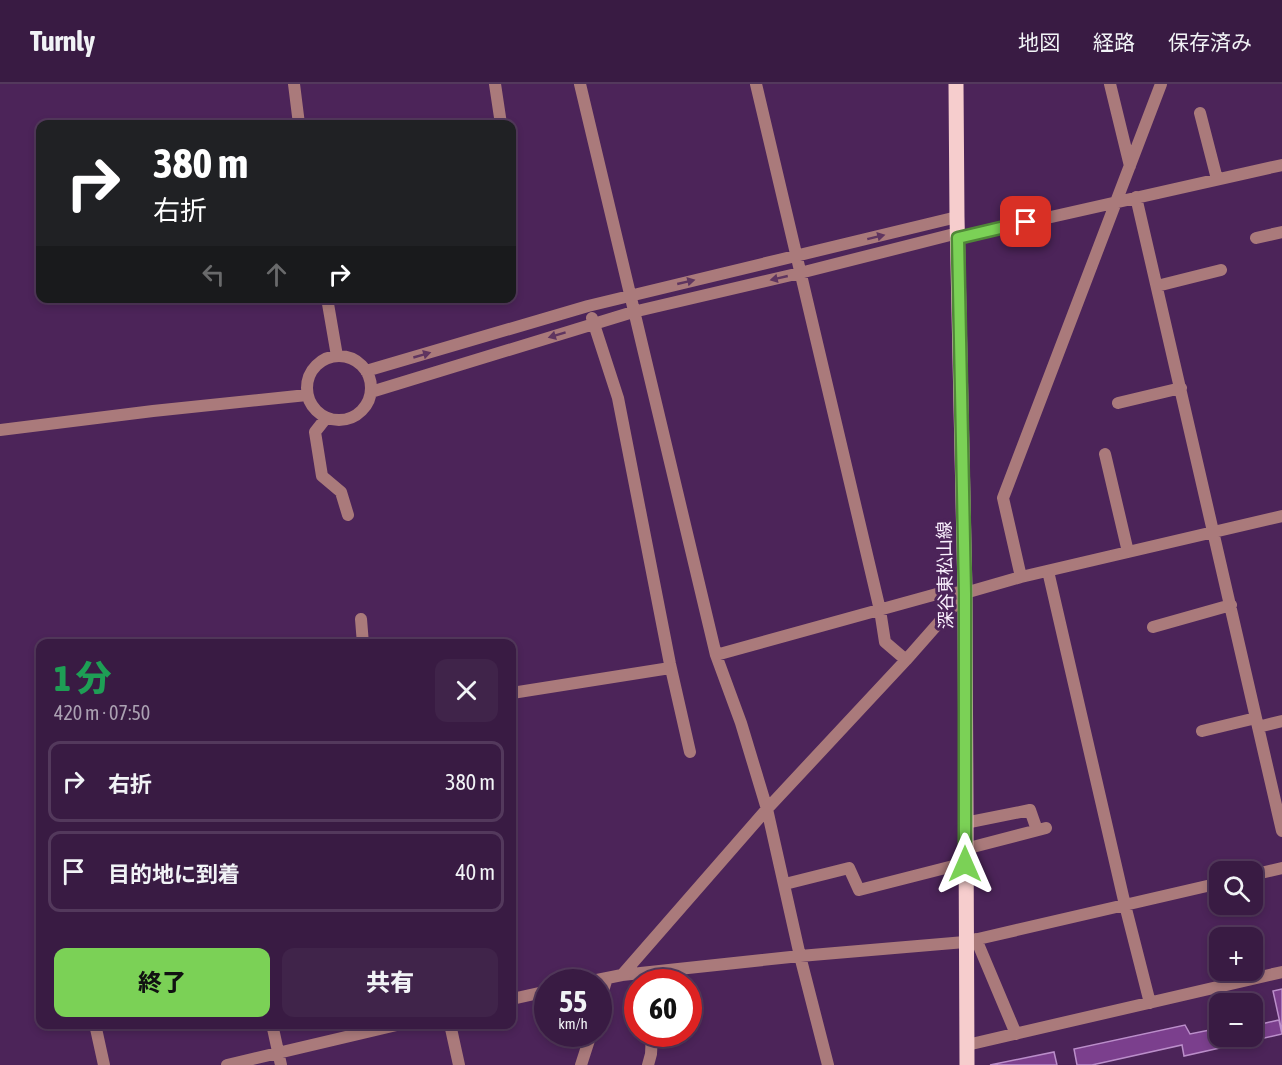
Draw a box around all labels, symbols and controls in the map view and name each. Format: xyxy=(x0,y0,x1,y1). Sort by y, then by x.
text: Turnly xyxy=(30,25,95,57)
text: 地図 xyxy=(1018,30,1060,54)
text: 経路 xyxy=(1093,30,1135,54)
text: 保存済み xyxy=(1168,30,1252,54)
text: 380 m xyxy=(153,139,248,187)
icon: right xyxy=(54,144,132,222)
text: 右折 xyxy=(153,195,207,226)
pin xyxy=(1000,196,1051,247)
icon: arrive xyxy=(1009,205,1042,238)
one-way arrow xyxy=(867,231,885,241)
icon: left xyxy=(197,258,230,291)
icon: ahead xyxy=(260,258,293,291)
icon: right xyxy=(323,258,356,291)
one-way arrow xyxy=(770,274,788,284)
one-way arrow xyxy=(677,277,696,287)
one-way arrow xyxy=(548,331,566,340)
one-way arrow xyxy=(413,350,431,359)
street label: 深谷東松山線 xyxy=(934,521,956,629)
text: 1 分 xyxy=(54,657,112,699)
button: close xyxy=(435,659,498,722)
text: 420 m · 07:50 xyxy=(54,701,150,724)
icon: right xyxy=(57,765,90,798)
text: 380 m xyxy=(445,769,495,795)
text: 右折 xyxy=(108,771,152,797)
position arrow xyxy=(933,832,997,896)
icon: arrive xyxy=(57,855,90,888)
text: 40 m xyxy=(455,859,495,885)
text: 目的地に到着 xyxy=(108,861,240,887)
map controls xyxy=(1209,861,1263,1047)
button: search xyxy=(1209,861,1263,915)
button: + xyxy=(1209,927,1263,981)
button: 終了 xyxy=(54,948,270,1017)
button: 共有 xyxy=(282,948,498,1017)
speed limit sign: 60 xyxy=(624,969,702,1047)
text: 55 xyxy=(559,984,587,1018)
button: − xyxy=(1209,993,1263,1047)
text: km/h xyxy=(558,1015,588,1032)

